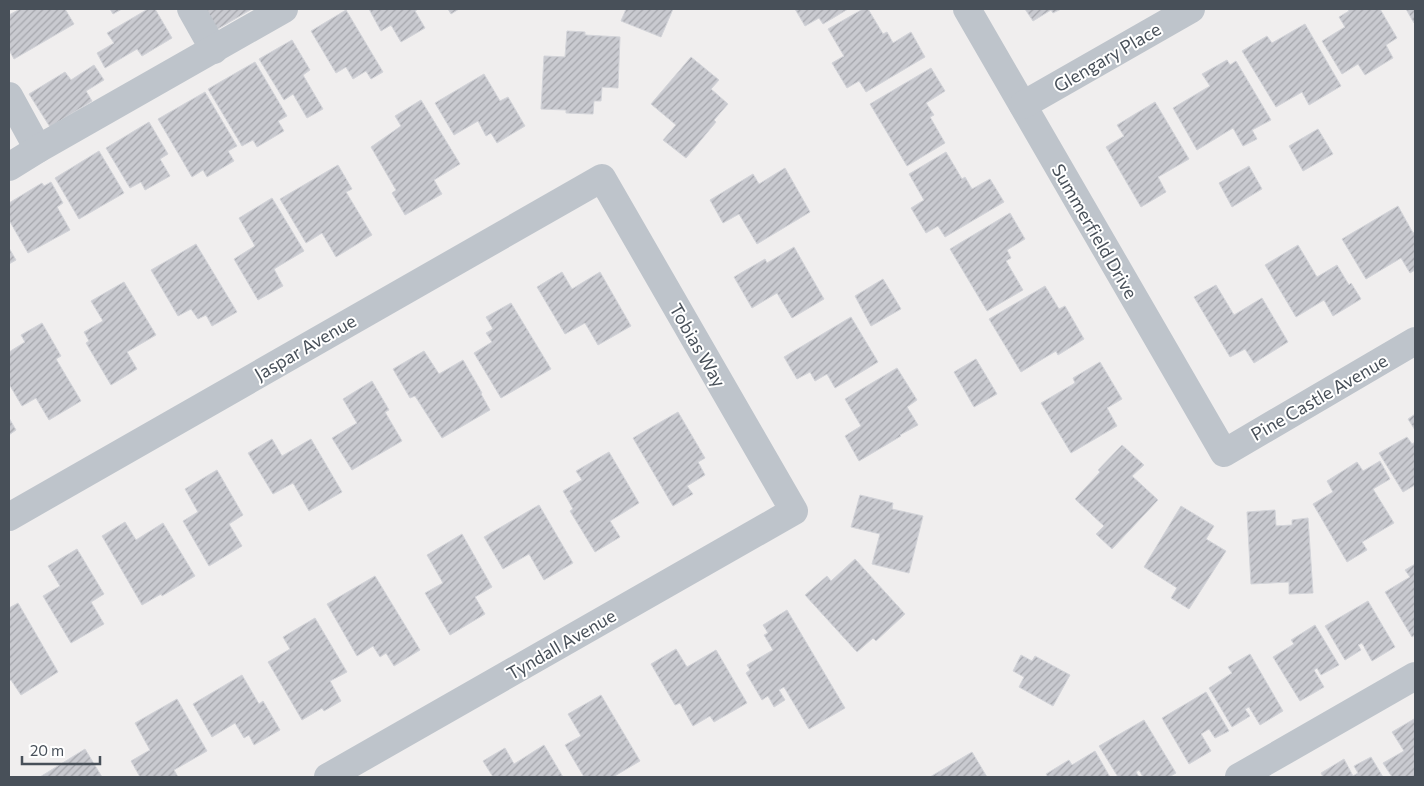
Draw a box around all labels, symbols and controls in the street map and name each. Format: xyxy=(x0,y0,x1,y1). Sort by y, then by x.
street label: Glengary Place xyxy=(1049,17,1165,97)
street label: Summerfield Drive xyxy=(1048,160,1142,302)
street label: Tobias Way xyxy=(665,299,731,391)
street label: Jaspar Avenue xyxy=(250,309,360,385)
street label: Pine Castle Avenue xyxy=(1247,349,1391,445)
street label: Tyndall Avenue xyxy=(502,604,620,684)
scale bar xyxy=(22,734,100,766)
text: 20 m xyxy=(30,741,64,759)

